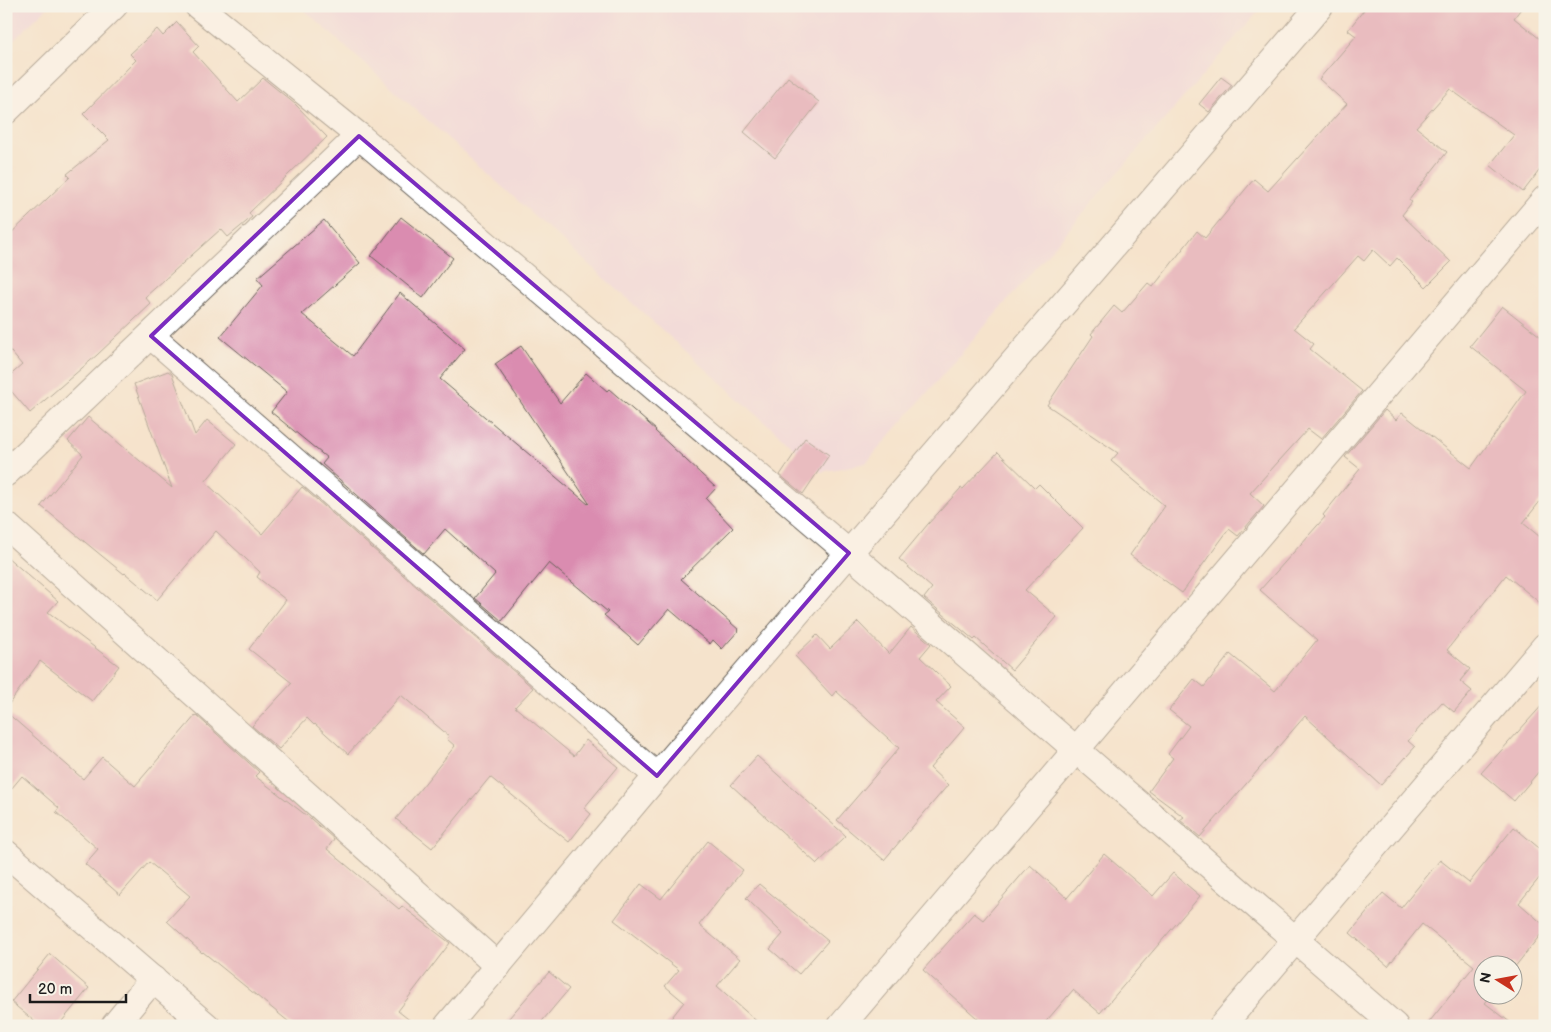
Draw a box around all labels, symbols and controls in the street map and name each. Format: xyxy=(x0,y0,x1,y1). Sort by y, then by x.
north arrow xyxy=(1474,954,1524,1004)
text: N xyxy=(1476,971,1495,984)
scale bar xyxy=(30,972,126,1004)
text: 20 m xyxy=(38,980,72,999)

